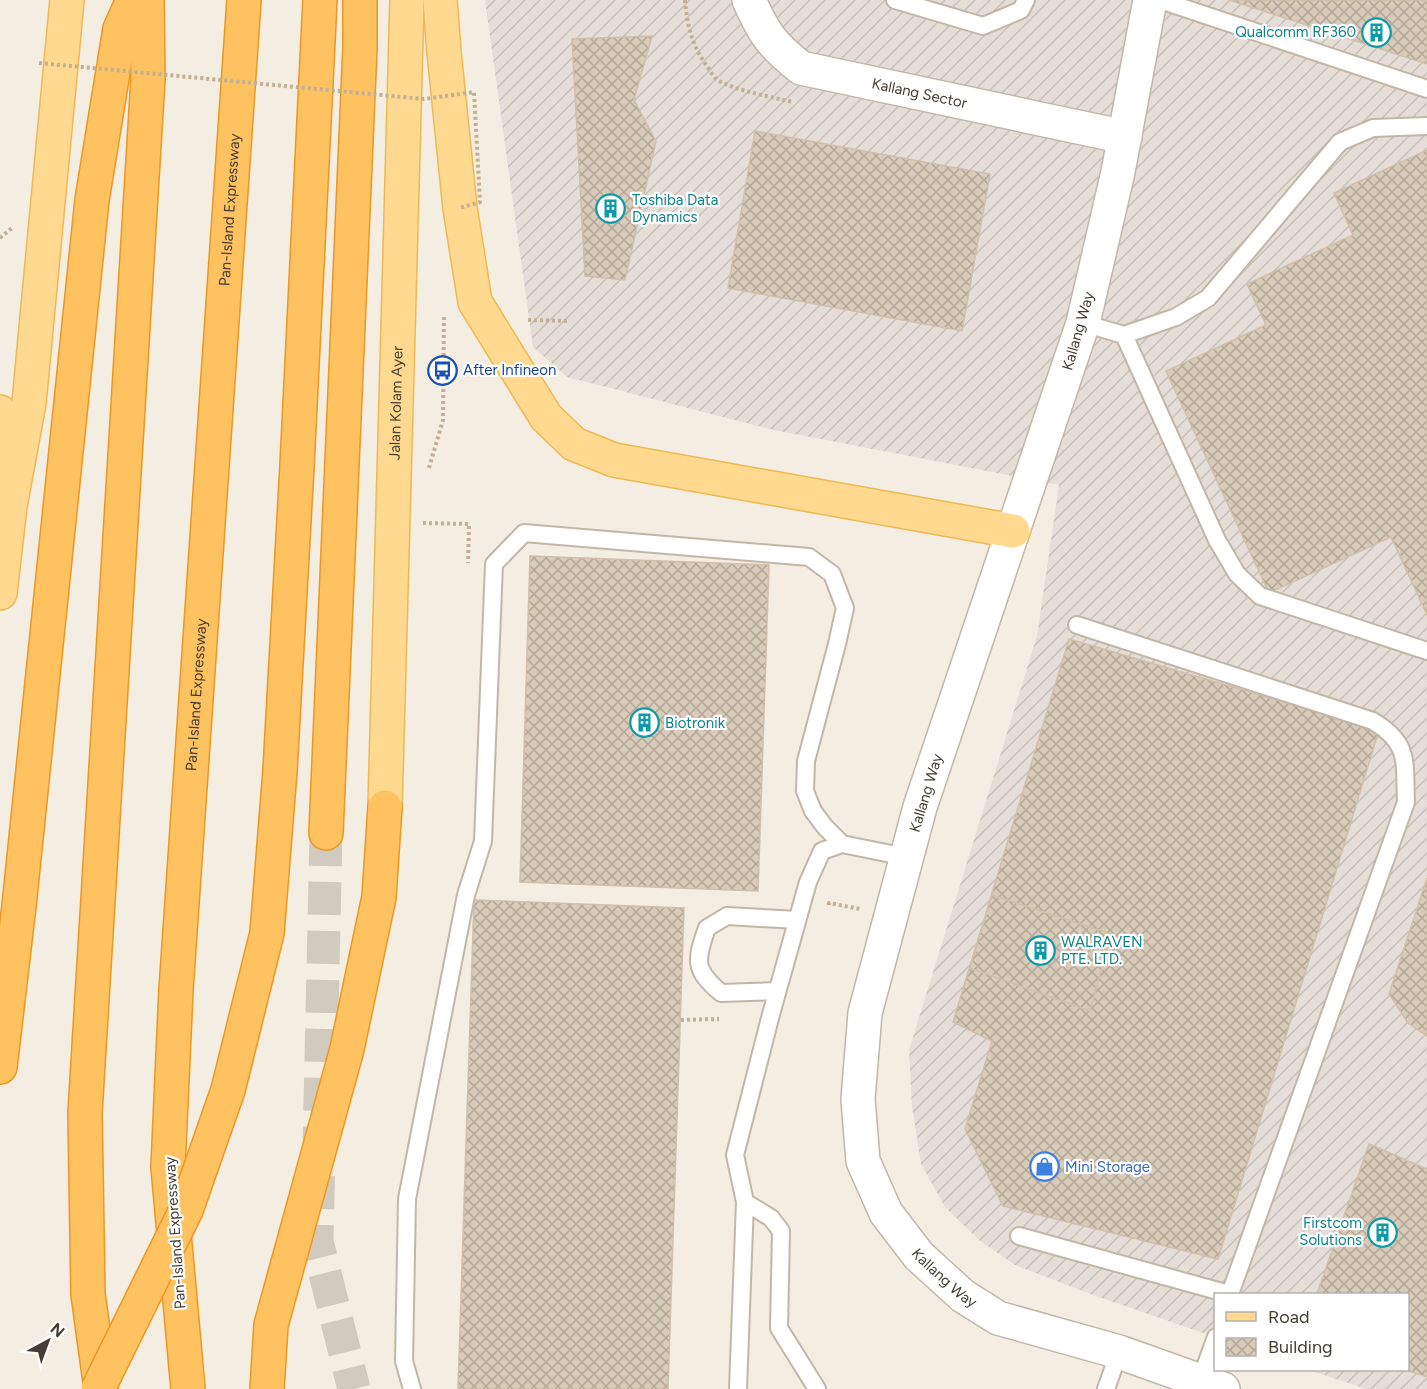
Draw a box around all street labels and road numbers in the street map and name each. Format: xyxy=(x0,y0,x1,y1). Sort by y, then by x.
street label: Kallang Sector xyxy=(870,74,969,112)
street label: Pan-Island Expressway xyxy=(215,133,244,287)
street label: Kallang Way xyxy=(1058,289,1098,372)
street label: Jalan Kolam Ayer xyxy=(385,346,407,461)
street label: Pan-Island Expressway xyxy=(182,618,211,772)
street label: Kallang Way xyxy=(906,752,946,834)
street label: Pan-Island Expressway xyxy=(161,1156,189,1310)
street label: Kallang Way xyxy=(908,1245,980,1311)

